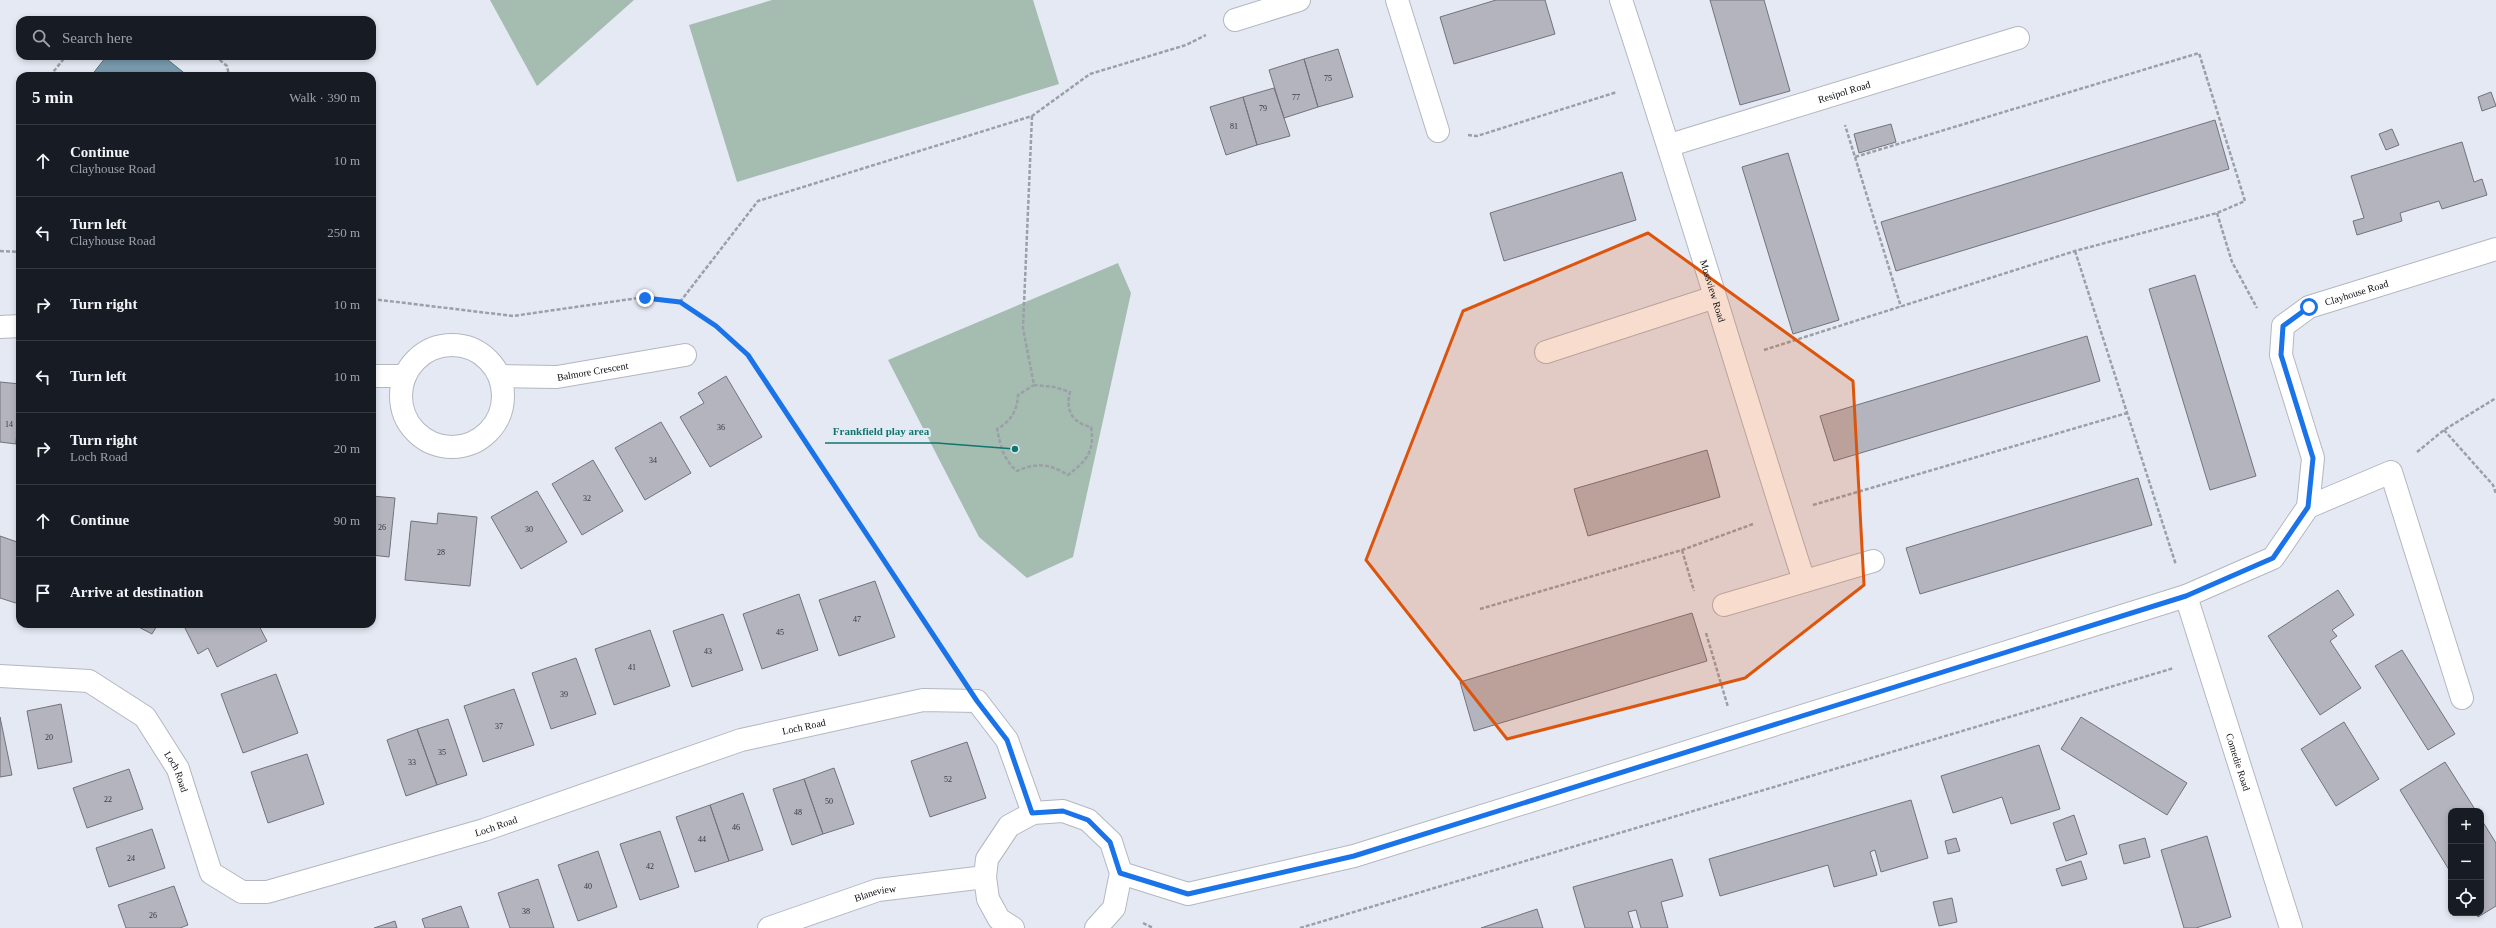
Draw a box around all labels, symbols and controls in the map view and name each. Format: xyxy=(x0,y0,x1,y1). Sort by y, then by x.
search box xyxy=(16,16,376,60)
icon: search xyxy=(30,27,52,49)
text: Search here xyxy=(62,30,132,46)
house number: 75 xyxy=(1324,74,1332,83)
street label: Resipol Road xyxy=(1816,78,1871,105)
text: 5 min xyxy=(32,88,73,107)
text: Walk · 390 m xyxy=(289,90,360,105)
house number: 77 xyxy=(1292,93,1300,102)
house number: 79 xyxy=(1259,104,1267,113)
house number: 81 xyxy=(1230,122,1238,131)
text: Continue xyxy=(70,144,129,160)
icon: ahead xyxy=(32,150,54,172)
text: 10 m xyxy=(334,153,360,168)
text: Clayhouse Road xyxy=(70,161,156,176)
text: Turn left xyxy=(70,216,127,232)
icon: left xyxy=(32,222,54,244)
text: 250 m xyxy=(327,225,360,240)
text: Clayhouse Road xyxy=(70,233,156,248)
street label: Mossview Road xyxy=(1698,258,1728,323)
street label: Clayhouse Road xyxy=(2323,277,2390,307)
route end xyxy=(636,289,654,307)
icon: right xyxy=(32,294,54,316)
text: Turn right xyxy=(70,296,137,312)
text: 10 m xyxy=(334,297,360,312)
route start xyxy=(2300,298,2318,316)
street label: Balmore Crescent xyxy=(556,359,629,382)
icon: left xyxy=(32,366,54,388)
text: Turn left xyxy=(70,368,127,384)
text: 10 m xyxy=(334,369,360,384)
house number: 14 xyxy=(5,420,13,429)
callout: Frankfield play area xyxy=(825,420,937,443)
house number: 36 xyxy=(717,423,725,432)
text: Frankfield play area xyxy=(833,425,930,437)
text: Turn right xyxy=(70,432,137,448)
icon: right xyxy=(32,438,54,460)
text: 20 m xyxy=(334,441,360,456)
text: Loch Road xyxy=(70,449,127,464)
house number: 34 xyxy=(649,456,657,465)
house number: 32 xyxy=(583,494,591,503)
icon: ahead xyxy=(32,510,54,532)
text: Continue xyxy=(70,512,129,528)
text: 90 m xyxy=(334,513,360,528)
house number: 26 xyxy=(378,523,386,532)
house number: 30 xyxy=(525,525,533,534)
house number: 28 xyxy=(437,548,445,557)
icon: arrive xyxy=(32,582,54,604)
text: Arrive at destination xyxy=(70,584,203,600)
house number: 47 xyxy=(853,615,861,624)
house number: 45 xyxy=(776,628,784,637)
house number: 43 xyxy=(704,647,712,656)
house number: 41 xyxy=(628,663,636,672)
house number: 39 xyxy=(560,690,568,699)
street label: Loch Road xyxy=(781,716,827,736)
house number: 37 xyxy=(495,722,503,731)
street label: Comedie Road xyxy=(2224,732,2253,792)
house number: 20 xyxy=(45,733,53,742)
house number: 35 xyxy=(438,748,446,757)
street label: Loch Road xyxy=(162,749,190,793)
house number: 33 xyxy=(408,758,416,767)
house number: 52 xyxy=(944,775,952,784)
house number: 22 xyxy=(104,795,112,804)
house number: 50 xyxy=(825,797,833,806)
house number: 48 xyxy=(794,808,802,817)
map controls xyxy=(2448,808,2484,916)
button: + xyxy=(2448,808,2484,844)
street label: Loch Road xyxy=(473,813,519,838)
house number: 46 xyxy=(732,823,740,832)
house number: 44 xyxy=(698,835,706,844)
button: − xyxy=(2448,844,2484,880)
house number: 24 xyxy=(127,854,135,863)
house number: 42 xyxy=(646,862,654,871)
button: locate xyxy=(2448,880,2484,916)
house number: 40 xyxy=(584,882,592,891)
street label: Blaneview xyxy=(853,882,897,903)
house number: 38 xyxy=(522,907,530,916)
house number: 26 xyxy=(149,911,157,920)

